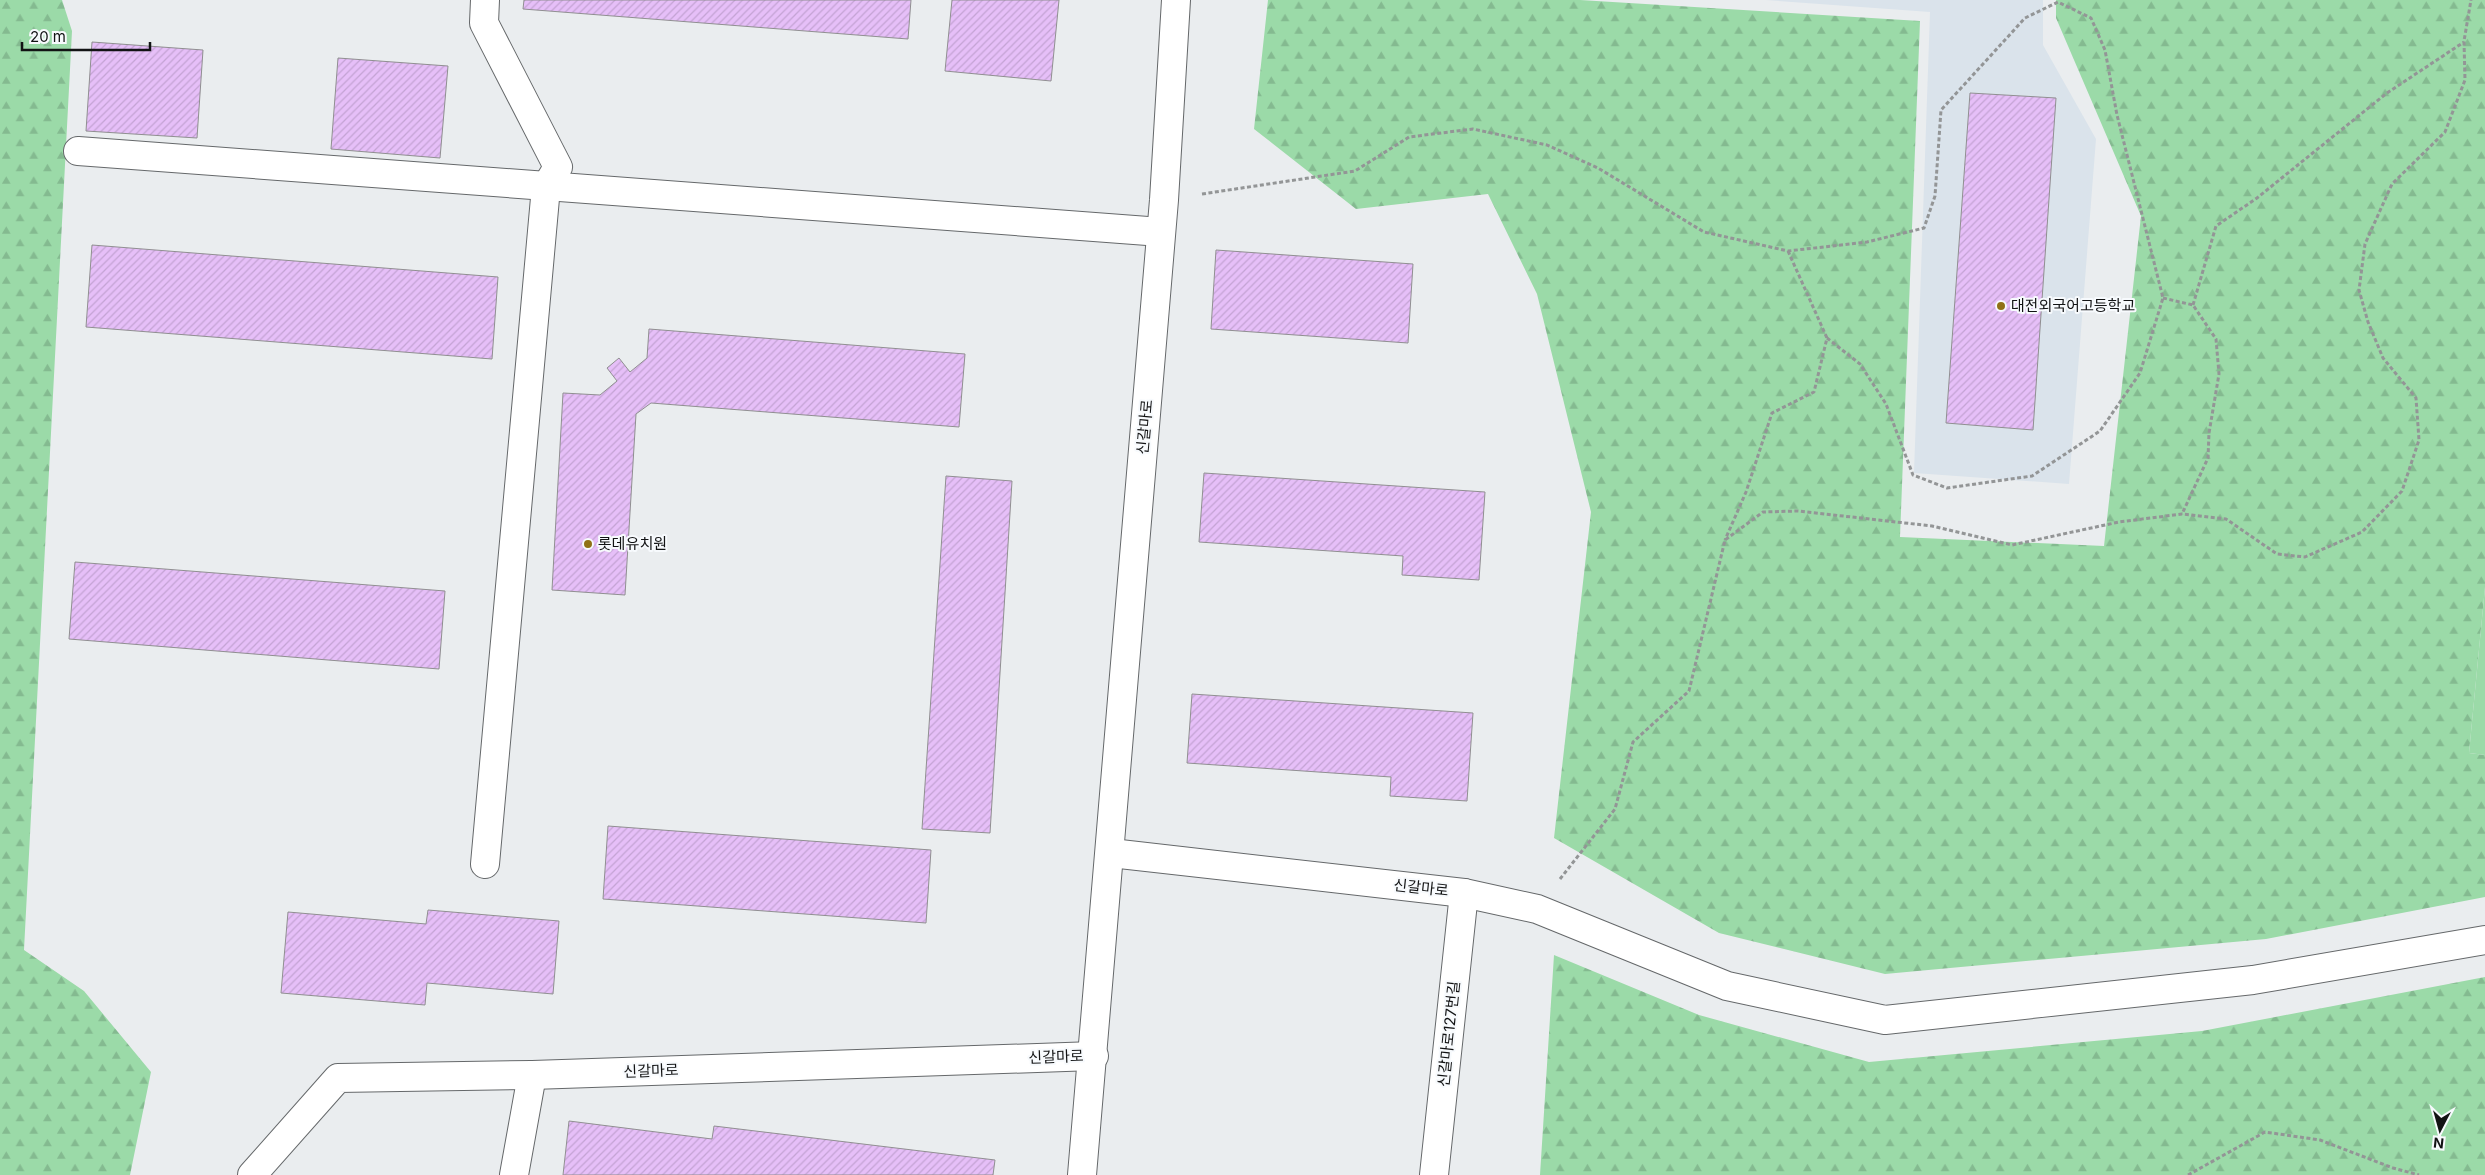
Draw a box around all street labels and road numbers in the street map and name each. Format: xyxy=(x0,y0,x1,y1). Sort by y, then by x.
street label: 신갈마로 xyxy=(1133,399,1156,455)
street label: 신갈마로 xyxy=(1393,875,1449,900)
street label: 신갈마로127번길 xyxy=(1433,980,1464,1088)
street label: 신갈마로 xyxy=(1028,1046,1084,1067)
street label: 신갈마로 xyxy=(623,1060,679,1081)

